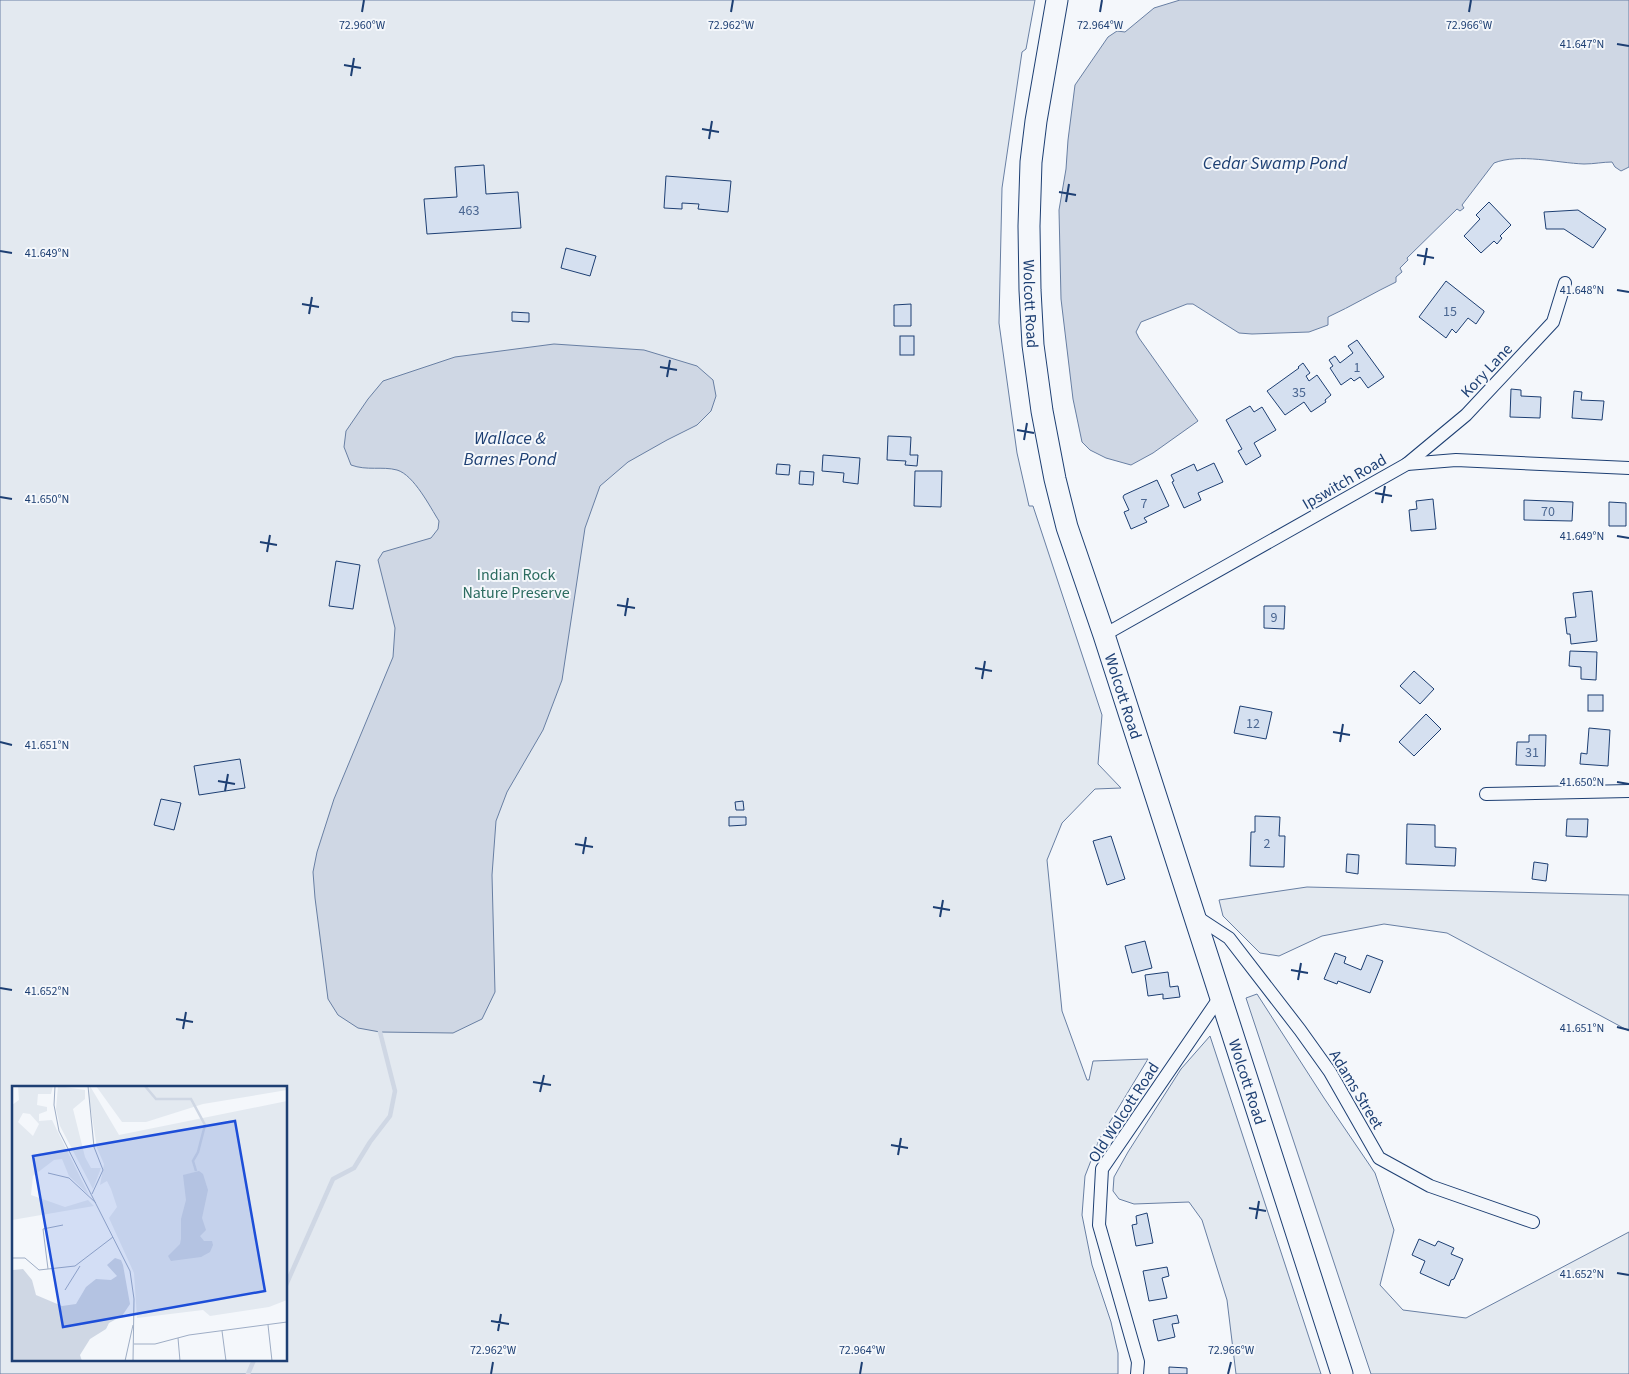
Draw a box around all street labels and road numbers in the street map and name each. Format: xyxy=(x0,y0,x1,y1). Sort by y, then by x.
street label: Wolcott Road xyxy=(1018,259,1043,349)
street label: Kory Lane xyxy=(1456,339,1518,403)
street label: Ipswitch Road xyxy=(1298,449,1391,515)
street label: Wolcott Road xyxy=(1099,651,1147,742)
street label: Wolcott Road xyxy=(1223,1036,1271,1128)
street label: Adams Street xyxy=(1324,1046,1389,1134)
street label: Old Wolcott Road xyxy=(1083,1058,1165,1167)

